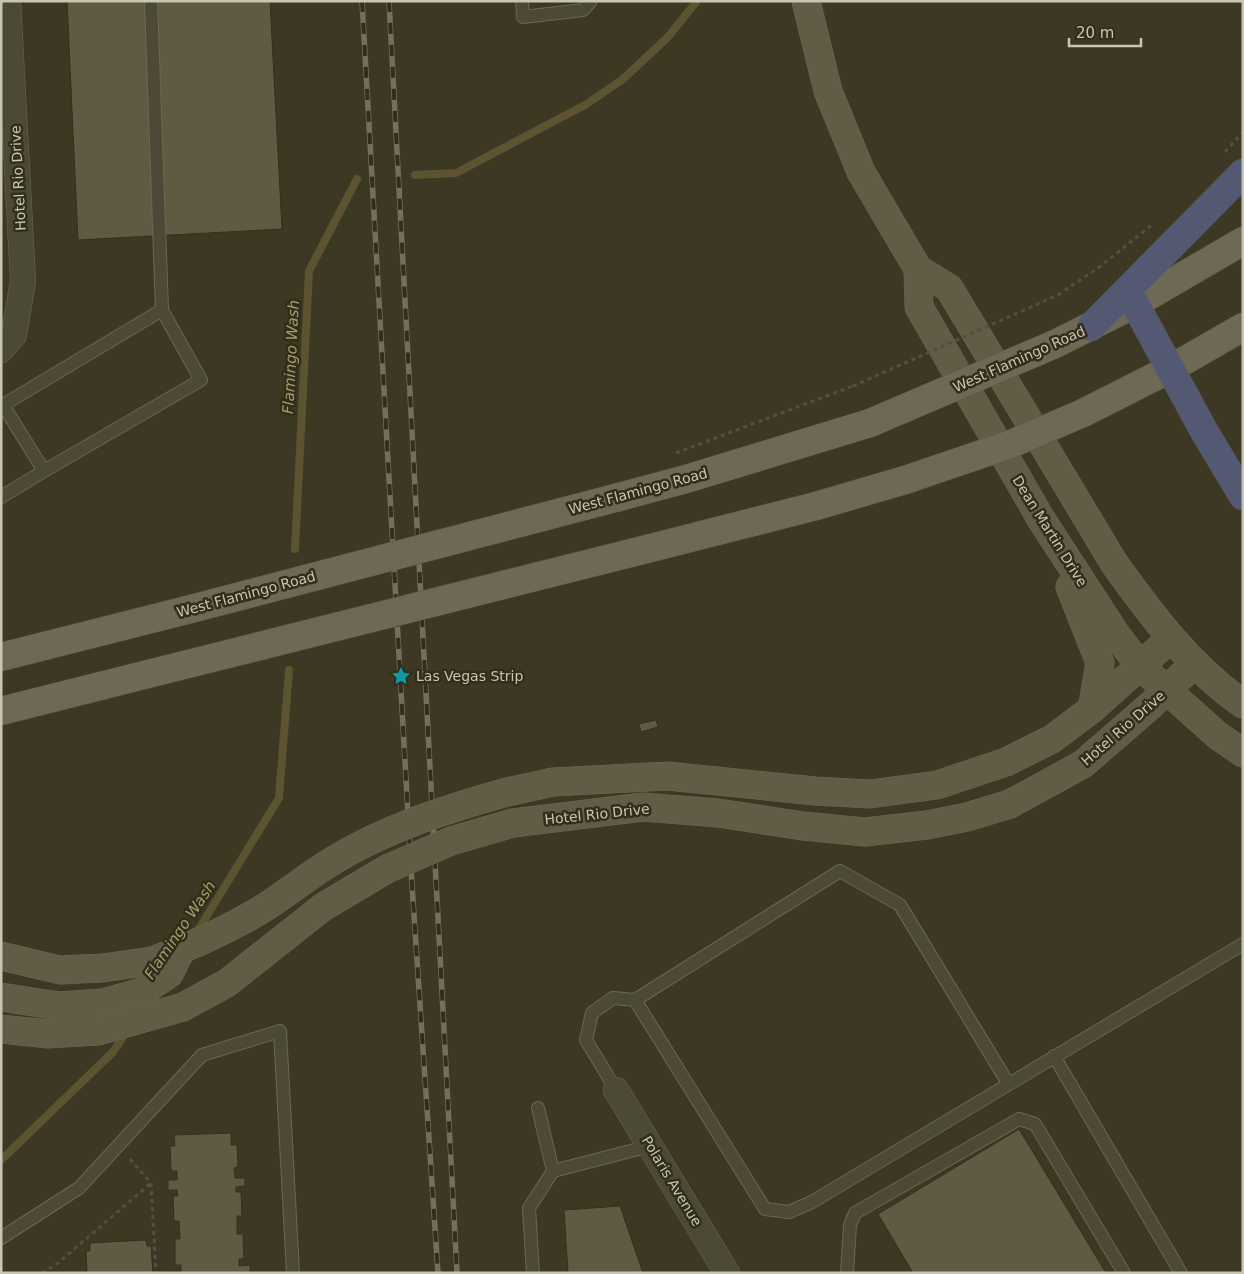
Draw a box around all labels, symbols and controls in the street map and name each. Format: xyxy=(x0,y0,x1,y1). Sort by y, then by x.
scale bar xyxy=(1069,15,1142,47)
text: 20 m xyxy=(1076,24,1114,42)
street label: Hotel Rio Drive xyxy=(7,125,29,231)
water label: Flamingo Wash xyxy=(279,299,303,415)
street label: West Flamingo Road xyxy=(951,323,1087,395)
street label: West Flamingo Road xyxy=(567,465,709,517)
street label: Dean Martin Drive xyxy=(1009,473,1091,589)
street label: West Flamingo Road xyxy=(175,568,317,620)
place icon: Las Vegas Strip xyxy=(390,665,412,687)
place label: Las Vegas Strip xyxy=(416,668,523,684)
street label: Hotel Rio Drive xyxy=(1078,687,1168,769)
street label: Hotel Rio Drive xyxy=(544,801,650,827)
water label: Flamingo Wash xyxy=(141,878,219,982)
street label: Polaris Avenue xyxy=(639,1133,705,1229)

